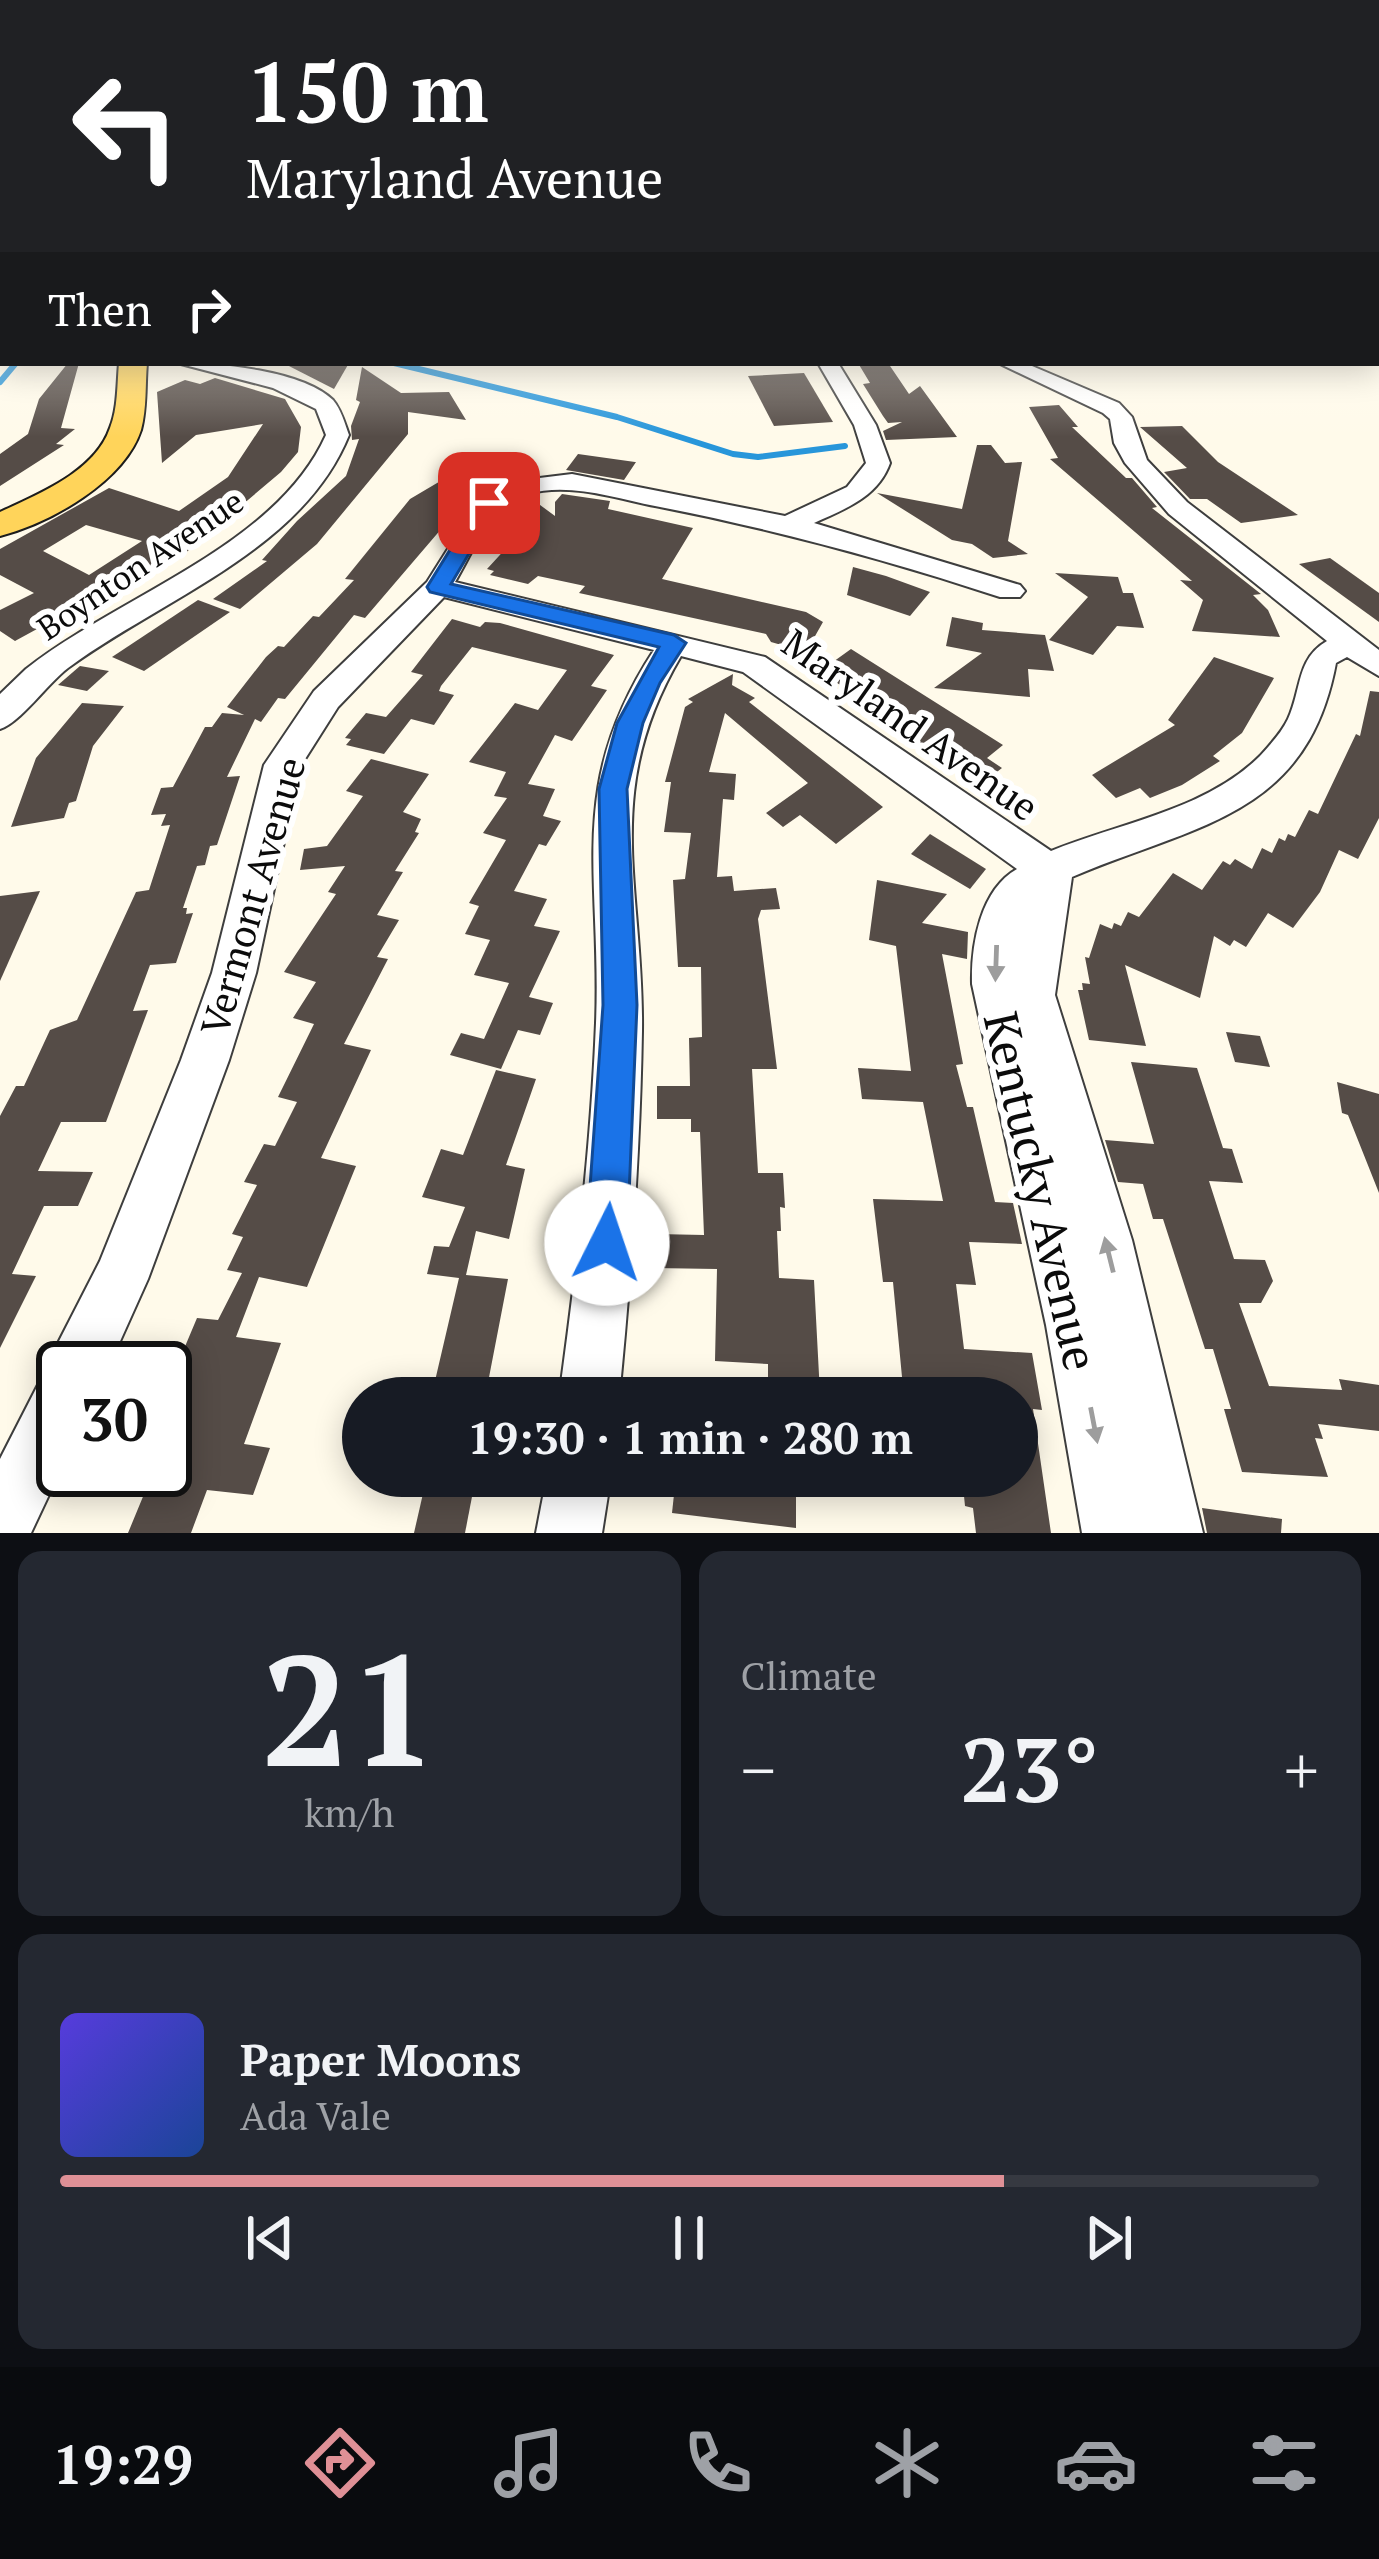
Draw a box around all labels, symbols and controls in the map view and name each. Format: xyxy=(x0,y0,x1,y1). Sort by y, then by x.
text: 150 m xyxy=(246,35,489,146)
icon: left xyxy=(48,48,204,204)
text: Maryland Avenue xyxy=(246,142,663,213)
icon: right xyxy=(176,276,242,342)
text: Then xyxy=(48,279,152,339)
pin xyxy=(438,452,540,554)
icon: arrive xyxy=(456,470,522,536)
street label: Boynton Avenue xyxy=(29,479,251,649)
street label: Maryland Avenue xyxy=(773,616,1049,832)
street label: Vermont Avenue xyxy=(187,751,317,1041)
one-way arrow xyxy=(986,945,1005,983)
street label: Kentucky Avenue xyxy=(970,1005,1114,1377)
position arrow xyxy=(544,1180,670,1306)
one-way arrow xyxy=(1099,1236,1118,1273)
speed limit sign: 30 xyxy=(36,1341,192,1497)
text: 19:30 · 1 min · 280 m xyxy=(467,1407,913,1467)
one-way arrow xyxy=(1085,1407,1104,1445)
text: 21 xyxy=(261,1604,437,1811)
text: Climate xyxy=(741,1649,877,1701)
text: 23° xyxy=(960,1708,1099,1828)
text: − xyxy=(741,1725,776,1813)
text: + xyxy=(1284,1725,1319,1813)
text: km/h xyxy=(304,1786,394,1838)
text: Paper Moons xyxy=(240,2029,521,2089)
text: Ada Vale xyxy=(240,2089,391,2141)
icon: previous xyxy=(237,2205,303,2271)
icon: pause xyxy=(656,2205,722,2271)
icon: next xyxy=(1076,2205,1142,2271)
icon: directions xyxy=(298,2421,382,2505)
icon: music xyxy=(487,2421,571,2505)
icon: phone xyxy=(676,2421,760,2505)
icon: climate xyxy=(865,2421,949,2505)
icon: car xyxy=(1054,2421,1138,2505)
icon: filters xyxy=(1242,2421,1326,2505)
text: 19:29 xyxy=(52,2428,193,2499)

